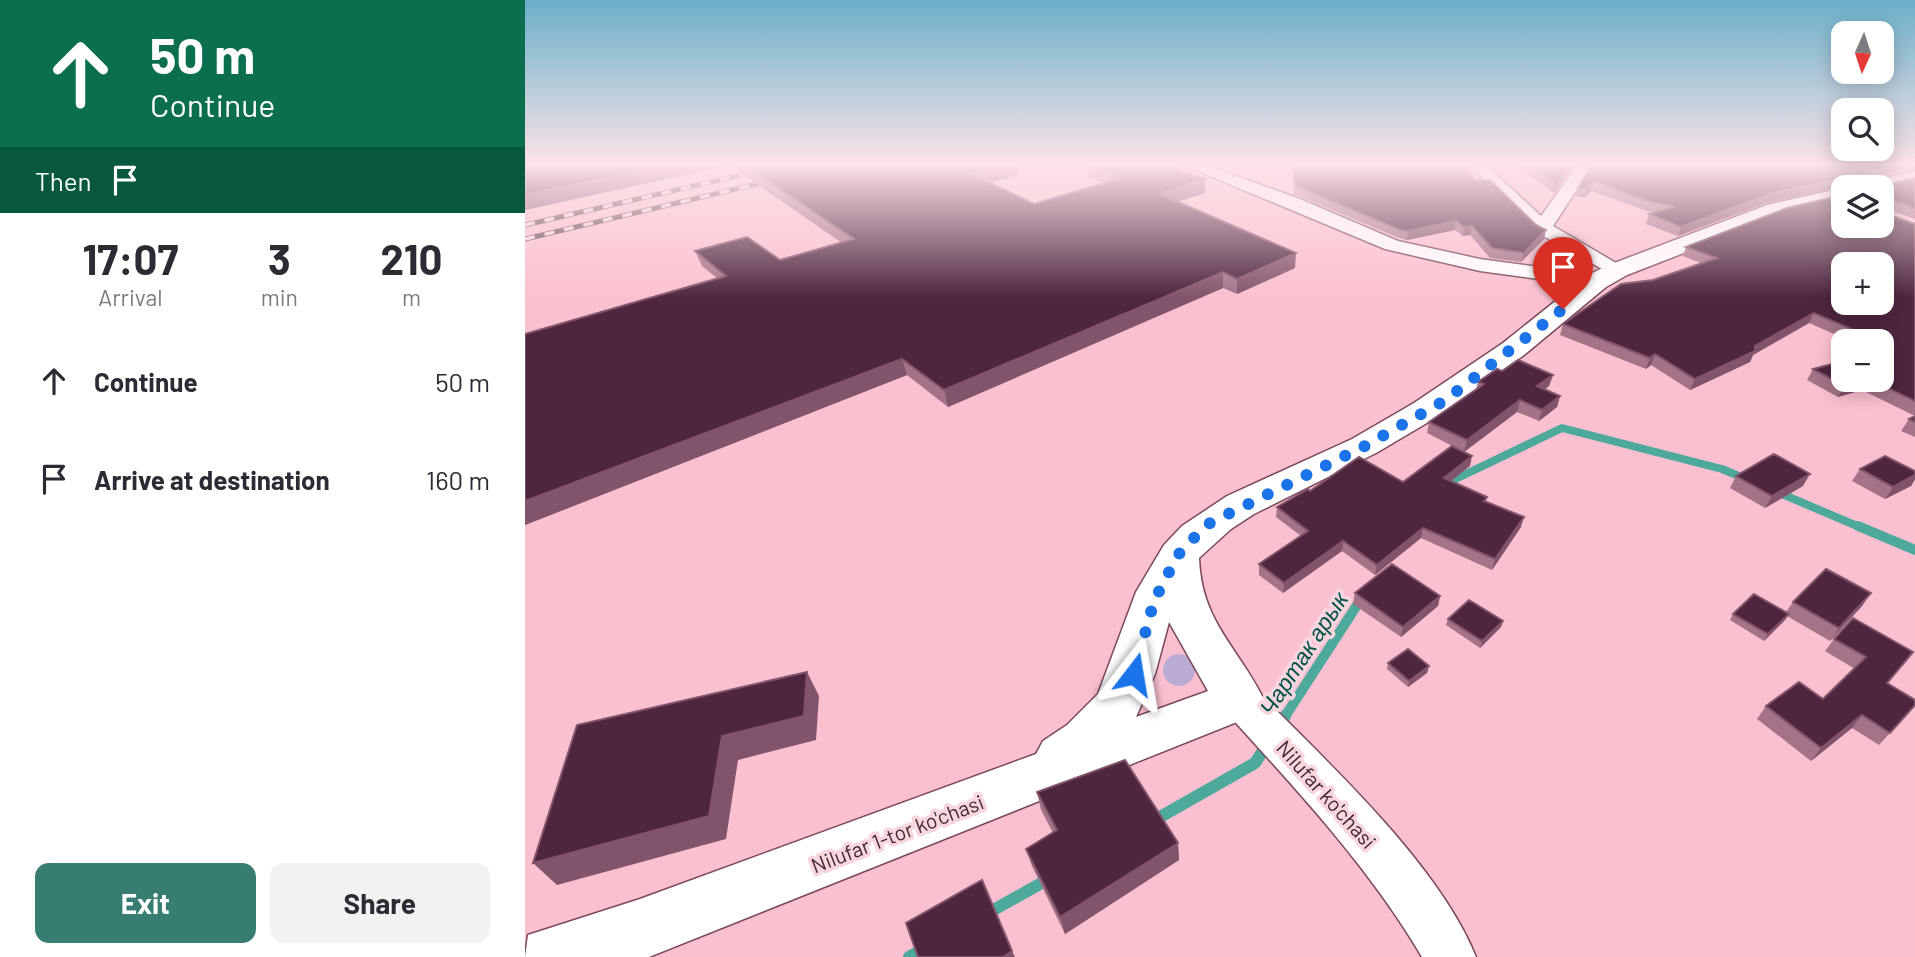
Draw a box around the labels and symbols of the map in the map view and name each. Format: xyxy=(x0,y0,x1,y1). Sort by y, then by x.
north arrow xyxy=(1831,21,1893,84)
pin xyxy=(1533,237,1593,309)
water label: Чартак арык xyxy=(1253,585,1354,720)
position arrow xyxy=(1097,637,1171,711)
street label: Nilufar ko'chasi xyxy=(1272,735,1382,853)
street label: Nilufar 1-tor ko'chasi xyxy=(807,789,987,877)

